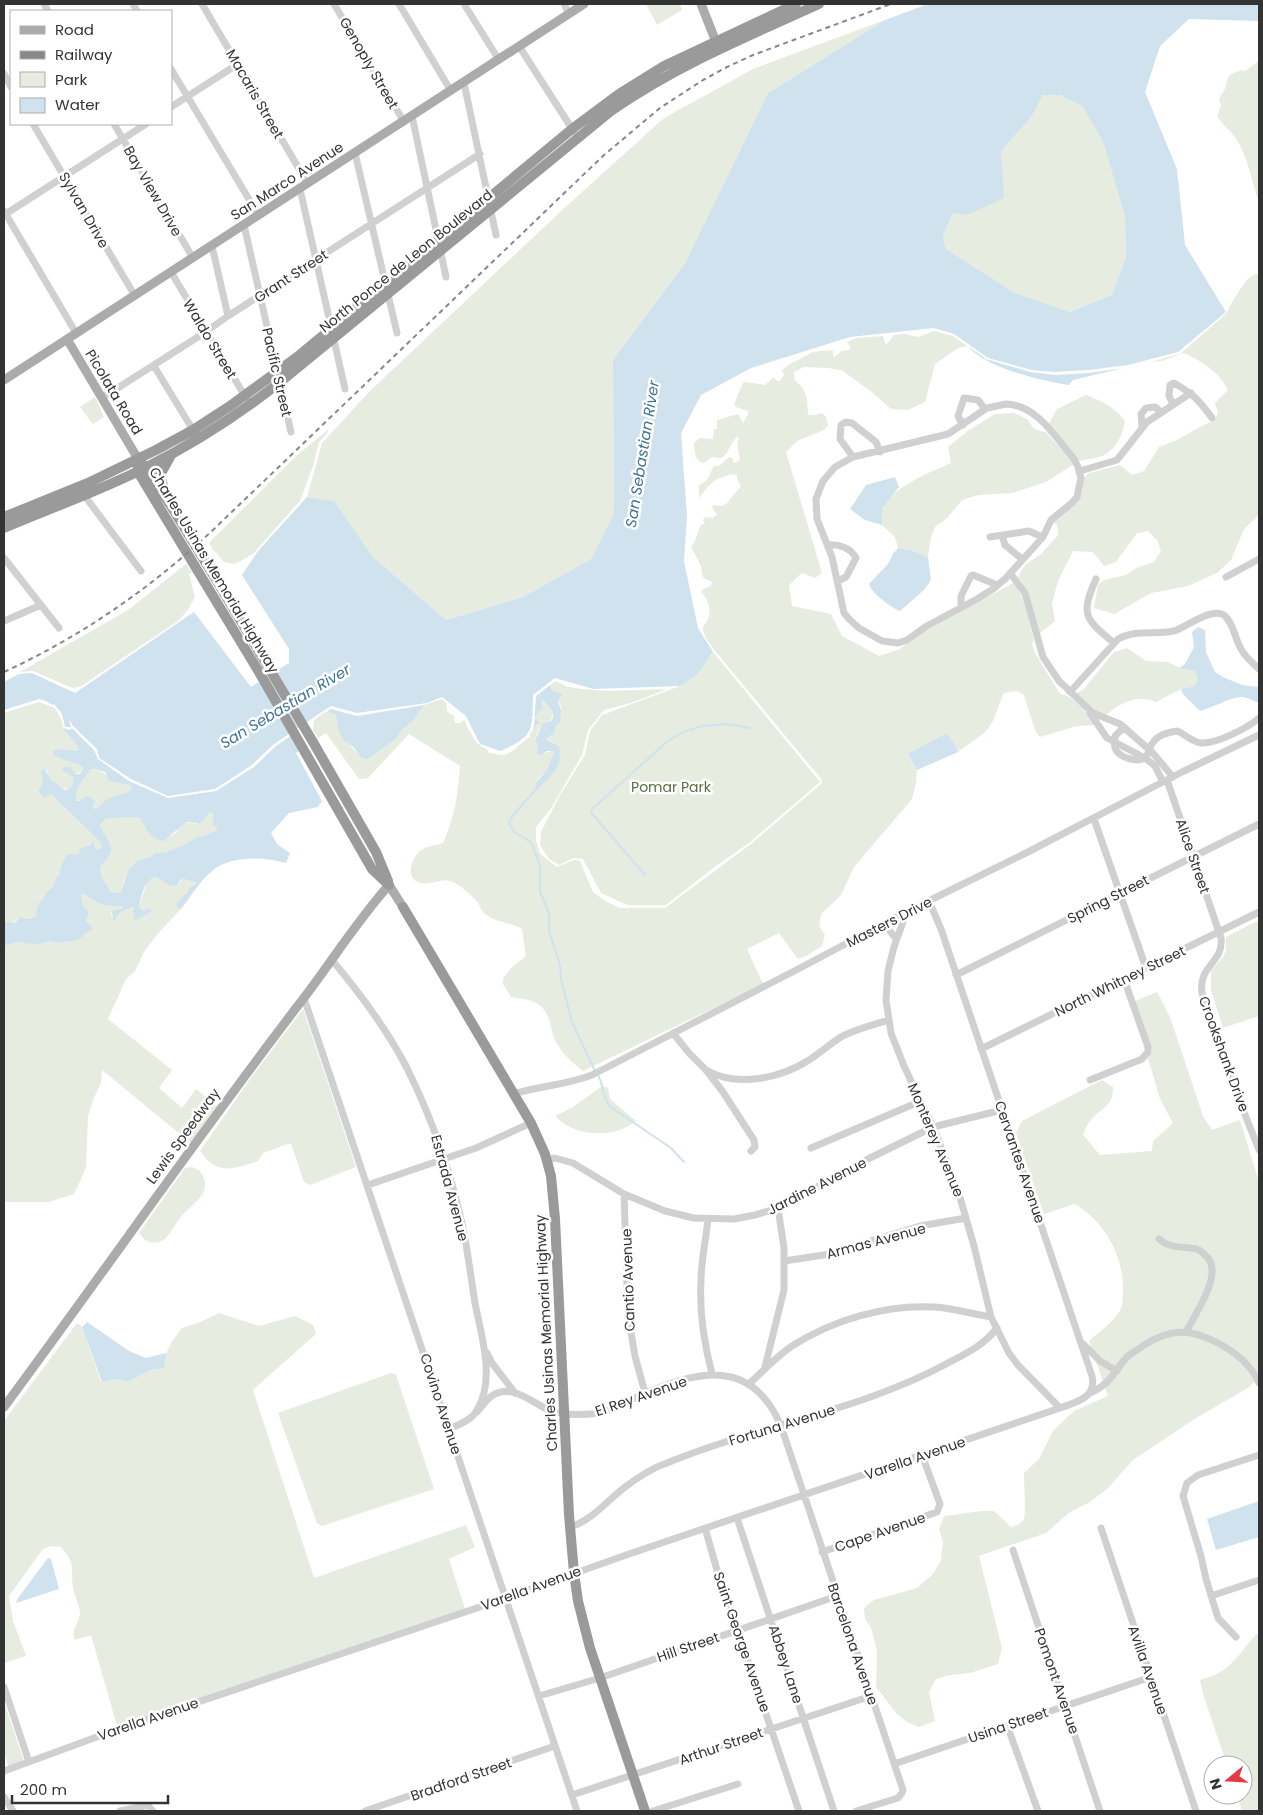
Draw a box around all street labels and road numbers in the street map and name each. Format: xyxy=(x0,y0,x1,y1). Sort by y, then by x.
street label: Genoply Street xyxy=(335,13,403,113)
street label: Macaris Street xyxy=(221,46,289,142)
street label: San Marco Avenue xyxy=(227,137,348,225)
street label: Bay View Drive xyxy=(119,142,187,240)
street label: Sylvan Drive xyxy=(54,168,114,252)
street label: North Ponce de Leon Boulevard xyxy=(315,185,497,337)
street label: Grant Street xyxy=(250,245,332,307)
street label: Waldo Street xyxy=(178,295,242,383)
street label: Pacific Street xyxy=(257,326,297,418)
street label: Picolata Road xyxy=(81,345,147,439)
street label: Charles Usinas Memorial Highway xyxy=(144,463,284,677)
street label: Alice Street xyxy=(1171,816,1215,896)
street label: Spring Street xyxy=(1064,870,1152,928)
street label: Masters Drive xyxy=(843,892,936,952)
street label: North Whitney Street xyxy=(1051,941,1189,1021)
street label: Crookshank Drive xyxy=(1194,993,1254,1115)
street label: Monterey Avenue xyxy=(903,1080,969,1200)
street label: Lewis Speedway xyxy=(141,1084,225,1188)
street label: Cervantes Avenue xyxy=(990,1098,1050,1226)
street label: Estrada Avenue xyxy=(426,1133,474,1244)
street label: Jardine Avenue xyxy=(764,1152,870,1220)
street label: Charles Usinas Memorial Highway xyxy=(530,1214,562,1452)
street label: Armas Avenue xyxy=(824,1218,928,1264)
street label: Cantio Avenue xyxy=(616,1228,640,1332)
street label: Covino Avenue xyxy=(415,1351,467,1457)
street label: El Rey Avenue xyxy=(592,1371,690,1421)
street label: Fortuna Avenue xyxy=(726,1399,838,1451)
street label: Varella Avenue xyxy=(862,1431,968,1485)
street label: Cape Avenue xyxy=(832,1507,928,1557)
street label: Varella Avenue xyxy=(478,1560,584,1615)
street label: Saint George Avenue xyxy=(709,1569,776,1715)
street label: Barcelona Avenue xyxy=(823,1580,883,1708)
street label: Abbey Lane xyxy=(764,1622,808,1706)
street label: Avilla Avenue xyxy=(1123,1623,1173,1718)
street label: Pomont Avenue xyxy=(1030,1625,1085,1737)
street label: Hill Street xyxy=(654,1627,722,1667)
street label: Varella Avenue xyxy=(95,1692,201,1746)
street label: Usina Street xyxy=(965,1702,1051,1748)
street label: Arthur Street xyxy=(676,1722,766,1770)
street label: Bradford Street xyxy=(408,1752,514,1806)

